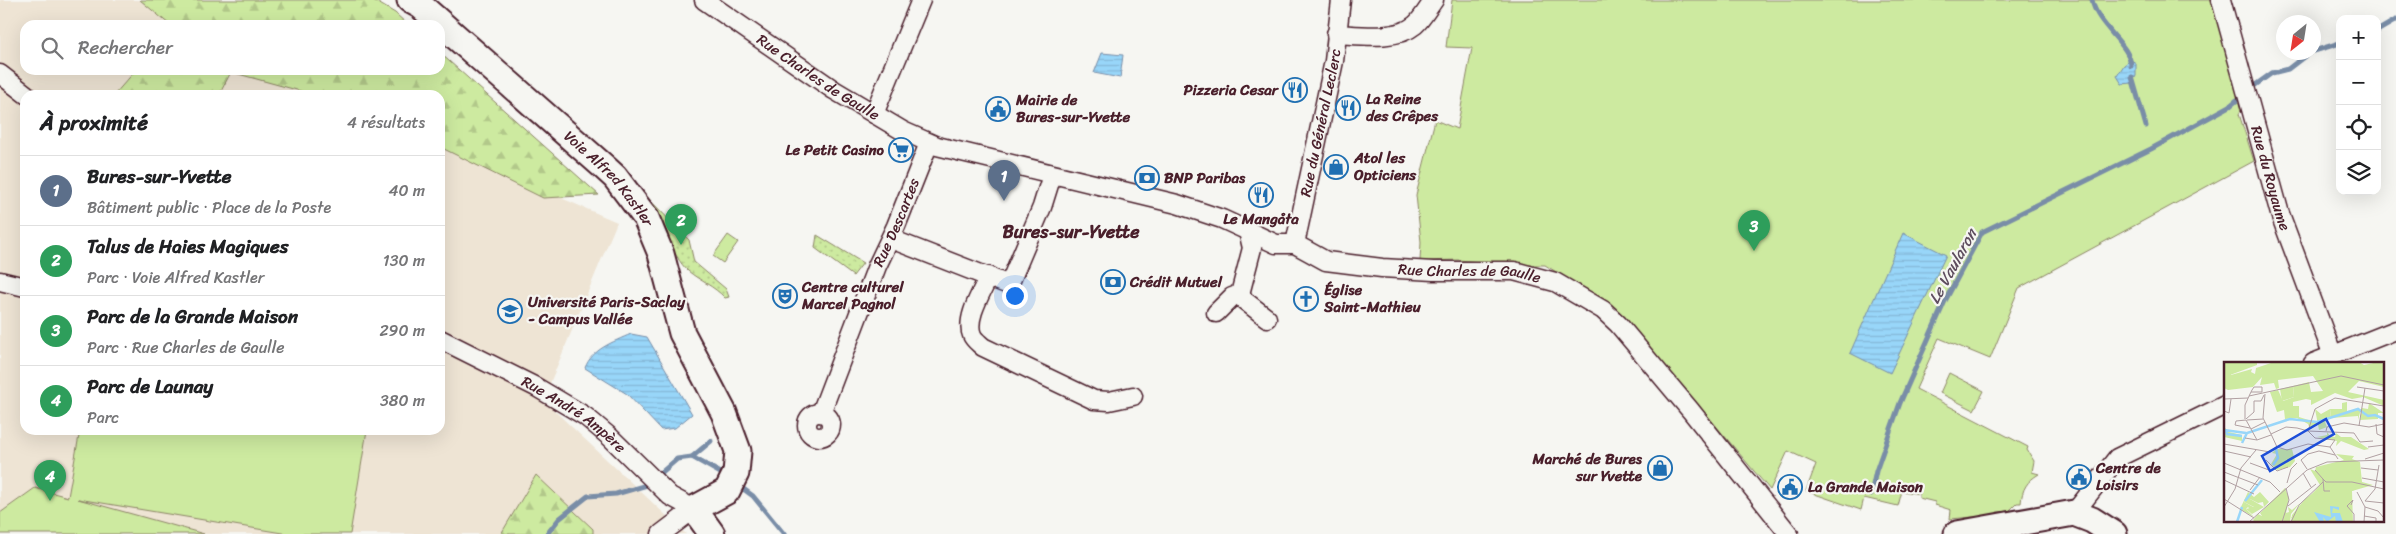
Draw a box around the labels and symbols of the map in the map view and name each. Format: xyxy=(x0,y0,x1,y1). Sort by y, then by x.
north arrow xyxy=(2276,15,2321,60)
street label: Rue Charles de Gaulle xyxy=(751,27,885,128)
street label: Rue du Général Leclerc xyxy=(1292,47,1348,199)
place label: Pizzeria Cesar xyxy=(1183,77,1280,103)
restaurant icon: Pizzeria Cesar xyxy=(1282,77,1308,103)
place label: La Reine des Crêpes xyxy=(1366,86,1439,129)
place label: Mairie de Bures-sur-Yvette xyxy=(1015,87,1130,130)
restaurant icon: La Reine des Crêpes xyxy=(1335,95,1361,121)
public building icon: Mairie de Bures-sur-Yvette xyxy=(985,96,1011,122)
street label: Rue du Royaume xyxy=(2243,123,2298,235)
street label: Voie Alfred Kastler xyxy=(558,124,661,231)
place label: Le Petit Casino xyxy=(785,137,885,163)
supermarket icon: Le Petit Casino xyxy=(888,137,914,163)
place label: Atol les Opticiens xyxy=(1353,145,1417,188)
shop icon: Atol les Opticiens xyxy=(1323,154,1349,180)
pin: 1 xyxy=(988,160,1020,201)
bank icon: BNP Paribas xyxy=(1134,165,1160,191)
place label: BNP Paribas xyxy=(1164,165,1246,191)
street label: Rue Descartes xyxy=(865,174,927,271)
restaurant icon: Le Mangåta xyxy=(1248,182,1274,208)
pin: 2 xyxy=(665,204,697,245)
place label: Le Mangåta xyxy=(1223,206,1299,232)
pin: 3 xyxy=(1738,210,1770,251)
district label: Bures-sur-Yvette xyxy=(1003,216,1140,248)
water label: Le Vaularon xyxy=(1920,221,1986,309)
street label: Rue Charles de Gaulle xyxy=(1397,256,1544,291)
bank icon: Crédit Mutuel xyxy=(1100,269,1126,295)
place label: Crédit Mutuel xyxy=(1129,269,1223,295)
place label: Centre culturel Marcel Pagnol xyxy=(801,274,904,317)
place label: Église Saint-Mathieu xyxy=(1323,277,1422,320)
theatre icon: Centre culturel Marcel Pagnol xyxy=(772,283,798,309)
your location xyxy=(1002,283,1028,309)
church icon: Église Saint-Mathieu xyxy=(1293,286,1319,312)
place label: Université Paris-Saclay - Campus Vallée xyxy=(528,289,686,332)
school or university icon: Université Paris-Saclay - Campus Vallée xyxy=(497,298,523,324)
inset map xyxy=(2224,362,2384,522)
street label: Rue André Ampère xyxy=(517,369,633,460)
place label: Marché de Bures sur Yvette xyxy=(1532,446,1643,489)
shop icon: Marché de Bures sur Yvette xyxy=(1647,455,1673,481)
place label: Centre de Loisirs xyxy=(2095,455,2161,498)
pin: 4 xyxy=(34,460,66,501)
public building icon: Centre de Loisirs xyxy=(2066,464,2092,490)
public building icon: La Grande Maison xyxy=(1777,474,1803,500)
place label: La Grande Maison xyxy=(1808,474,1924,500)

